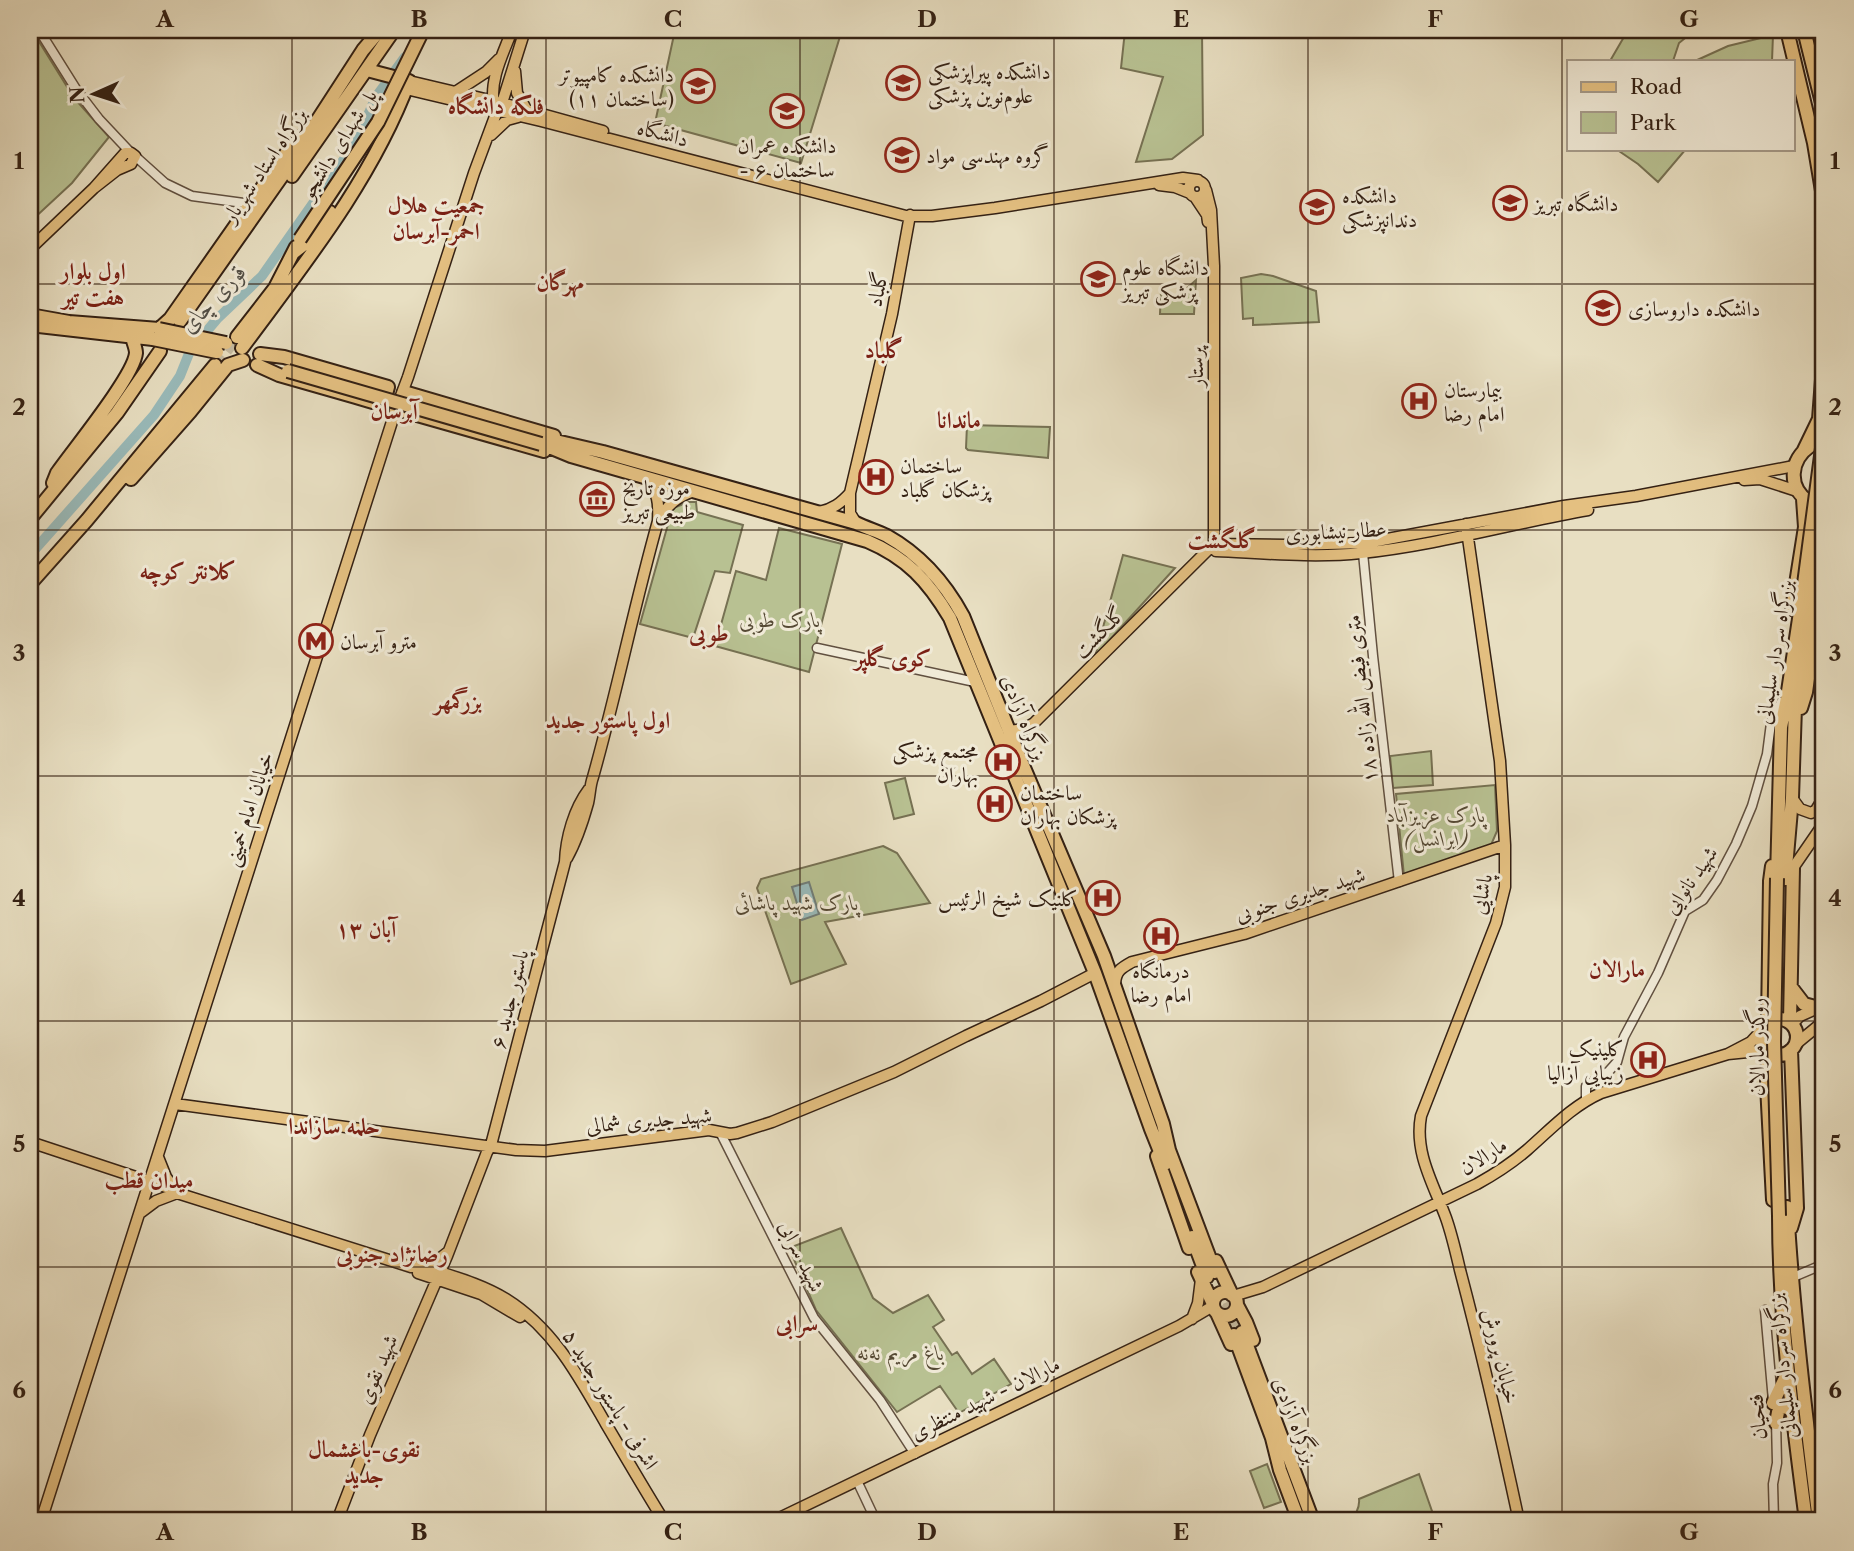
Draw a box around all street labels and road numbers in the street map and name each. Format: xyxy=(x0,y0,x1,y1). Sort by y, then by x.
street label: پل شهدای دانشجو xyxy=(293,83,385,207)
street label: بزرگراه استاد شهریار xyxy=(214,102,313,230)
street label: دانشگاه xyxy=(635,114,691,152)
street label: گلباد xyxy=(861,269,894,309)
street label: پرستار xyxy=(1183,345,1209,389)
street label: عطار نیشابوری xyxy=(1285,516,1387,547)
street label: بزرگراه سردار سلیمانی xyxy=(1749,578,1800,726)
street label: گلگشت xyxy=(1068,601,1130,663)
street label: ۱۸ متری فیض الله زاده xyxy=(1336,613,1384,785)
street label: بزرگراه آزادی xyxy=(995,670,1055,764)
street label: خیابان امام خمینی xyxy=(218,749,284,871)
street label: شهید نانوایی xyxy=(1658,841,1724,920)
street label: شهید جدیری جنوبی xyxy=(1232,861,1369,930)
street label: پاشایی xyxy=(1465,871,1500,917)
street label: پاستور جدید ۶ xyxy=(485,946,537,1052)
street label: روگذر مارالان xyxy=(1742,998,1769,1096)
street label: شهید جدیری شمالی xyxy=(585,1102,713,1140)
street label: مارالان xyxy=(1455,1132,1511,1180)
street label: شهید سرابی xyxy=(771,1216,830,1297)
street label: بزرگراه سردار سلیمانی xyxy=(1761,1292,1804,1440)
street label: خیابان پرورش xyxy=(1476,1306,1525,1407)
street label: اشرفی - پاستور جدید ۵ xyxy=(555,1324,664,1475)
street label: شهید نقوی xyxy=(351,1331,405,1408)
street label: مارالان - شهید منتظری xyxy=(906,1351,1065,1447)
street label: بزرگراه آزادی xyxy=(1267,1373,1325,1468)
street label: فتحیان xyxy=(1743,1393,1771,1441)

